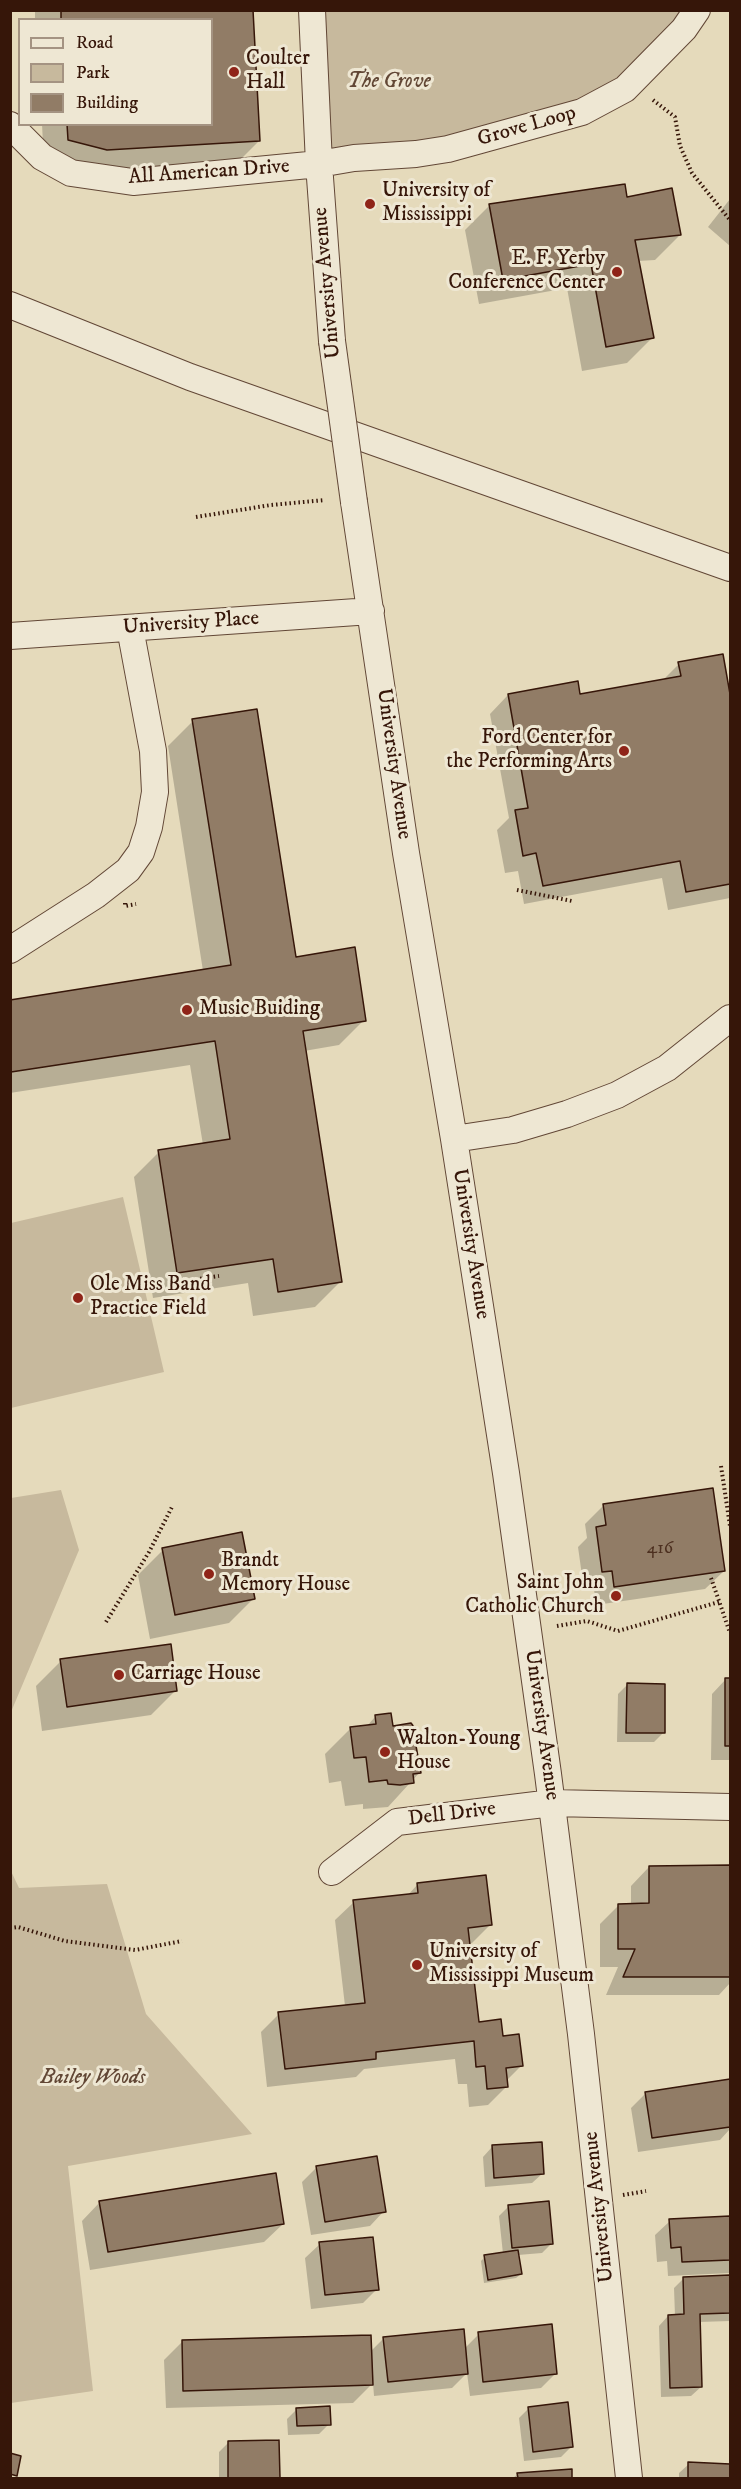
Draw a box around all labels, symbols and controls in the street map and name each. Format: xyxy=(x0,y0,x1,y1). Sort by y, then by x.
legend xyxy=(18,18,213,126)
text: Road xyxy=(76,32,113,54)
place label: Coulter Hall xyxy=(246,47,310,97)
text: Park xyxy=(76,62,110,84)
marker: Coulter Hall xyxy=(227,65,241,79)
park label: The Grove xyxy=(347,70,431,96)
text: Building xyxy=(76,92,138,114)
street label: Grove Loop xyxy=(475,101,579,153)
street label: All American Drive xyxy=(127,155,291,191)
place label: University of Mississippi xyxy=(382,179,490,229)
marker: University of Mississippi xyxy=(363,197,377,211)
street label: University Avenue xyxy=(309,206,347,360)
place label: E. F. Yerby Conference Center xyxy=(448,247,605,297)
marker: E. F. Yerby Conference Center xyxy=(610,265,624,279)
street label: University Place xyxy=(122,607,260,641)
street label: University Avenue xyxy=(370,687,416,841)
place label: Ford Center for the Performing Arts xyxy=(446,726,612,776)
marker: Ford Center for the Performing Arts xyxy=(617,744,631,758)
place label: Music Buiding xyxy=(199,997,320,1023)
marker: Music Buiding xyxy=(180,1003,194,1017)
street label: University Avenue xyxy=(446,1167,494,1321)
place label: Ole Miss Band Practice Field xyxy=(90,1273,211,1323)
marker: Ole Miss Band Practice Field xyxy=(71,1291,85,1305)
house number: 416 xyxy=(647,1538,673,1560)
place label: Brandt Memory House xyxy=(221,1549,350,1599)
marker: Brandt Memory House xyxy=(202,1567,216,1581)
place label: Saint John Catholic Church xyxy=(465,1571,604,1621)
marker: Saint John Catholic Church xyxy=(609,1589,623,1603)
street label: University Avenue xyxy=(518,1648,564,1802)
place label: Carriage House xyxy=(131,1662,261,1688)
marker: Carriage House xyxy=(112,1668,126,1682)
place label: Walton-Young House xyxy=(397,1727,520,1777)
marker: Walton-Young House xyxy=(378,1745,392,1759)
street label: Dell Drive xyxy=(407,1797,497,1833)
place label: University of Mississippi Museum xyxy=(429,1940,594,1990)
marker: University of Mississippi Museum xyxy=(410,1958,424,1972)
park label: Bailey Woods xyxy=(41,2066,145,2092)
street label: University Avenue xyxy=(580,2130,620,2284)

